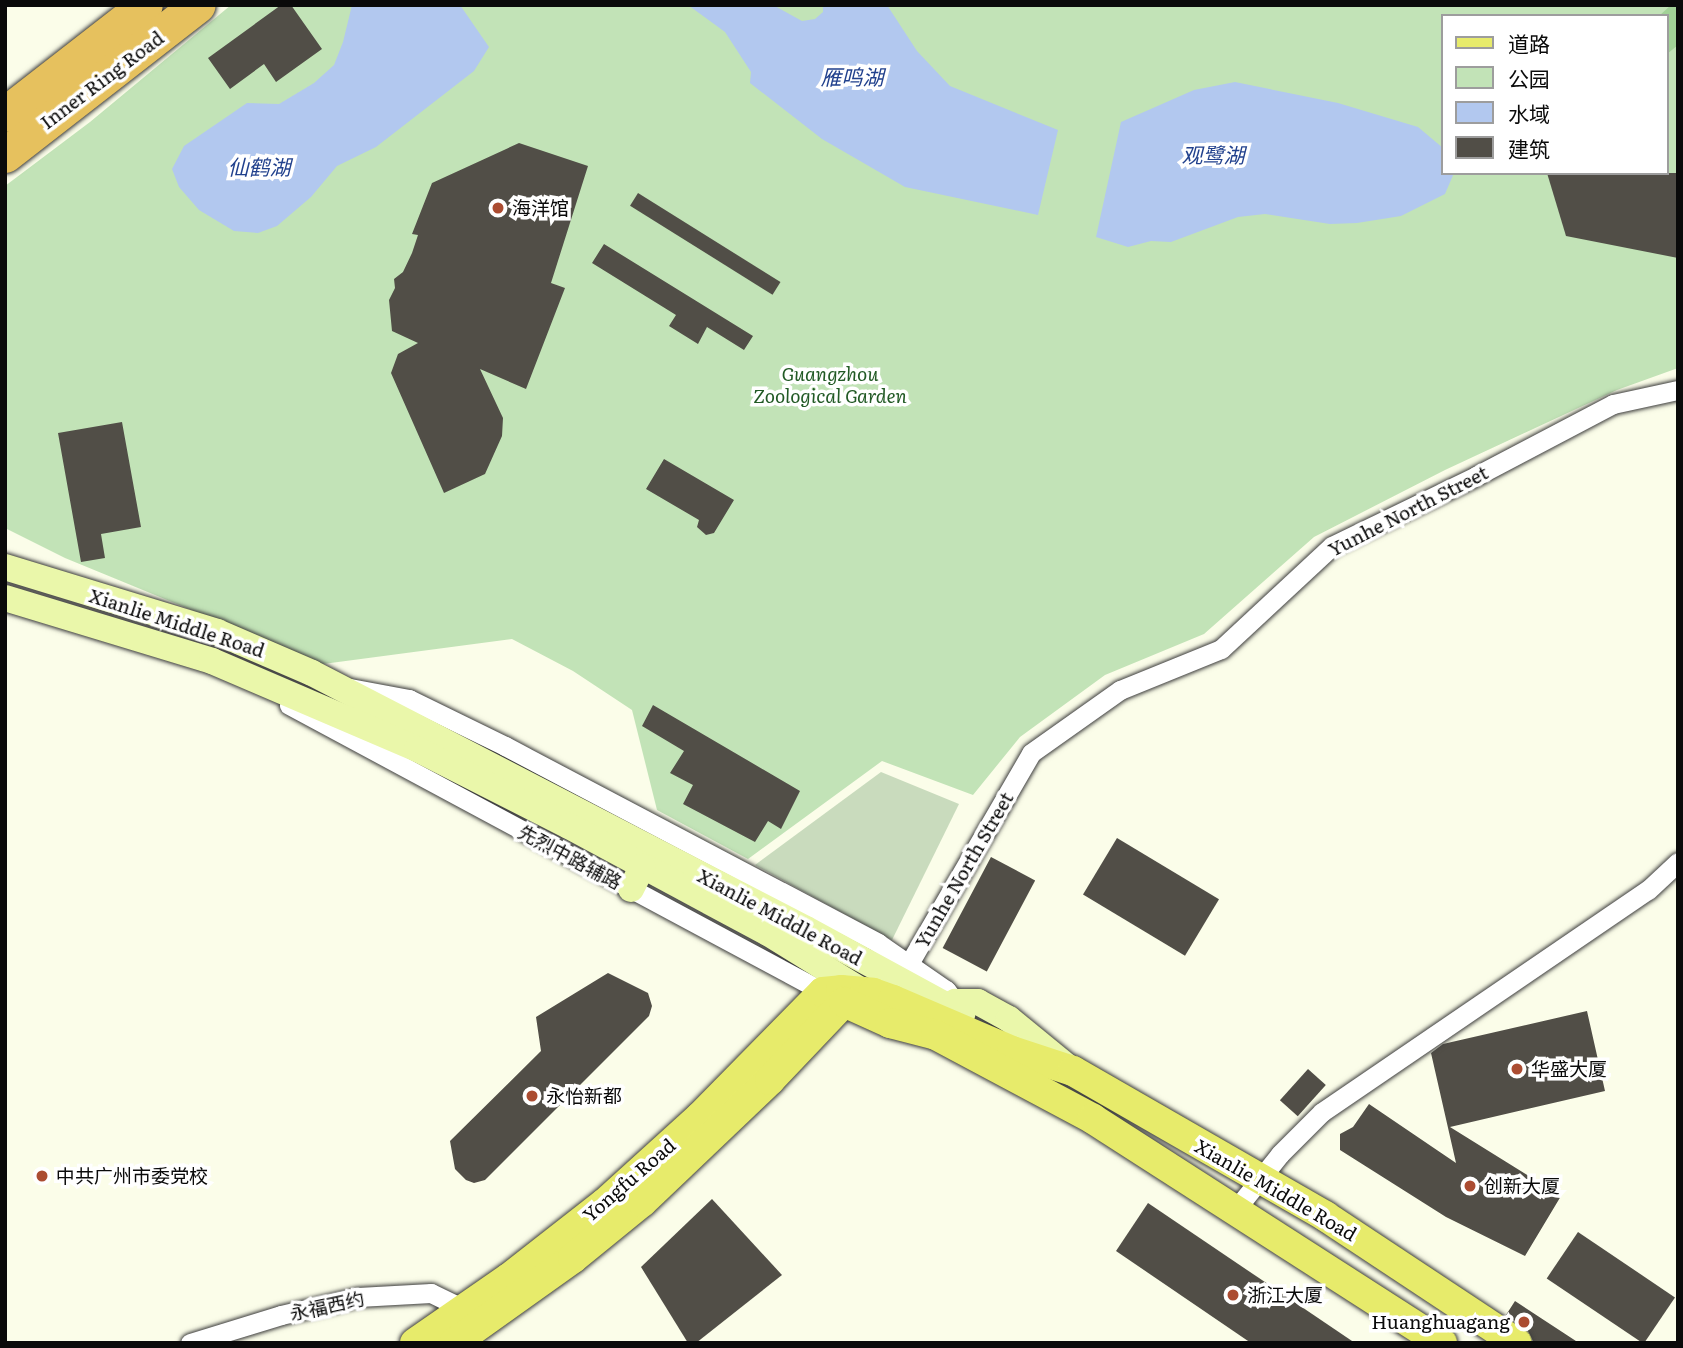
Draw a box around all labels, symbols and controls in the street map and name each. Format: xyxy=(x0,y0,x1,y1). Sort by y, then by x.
legend xyxy=(1442,14,1669,175)
street label: Inner Ring Road xyxy=(36,26,168,134)
text: 道路 xyxy=(1508,27,1550,58)
text: 公园 xyxy=(1508,62,1550,93)
water label: 雁鸣湖 xyxy=(821,63,883,89)
text: 水域 xyxy=(1508,97,1550,128)
text: 建筑 xyxy=(1508,132,1550,163)
water label: 观鹭湖 xyxy=(1182,141,1244,167)
water label: 仙鹤湖 xyxy=(228,153,290,179)
place label: 海洋馆 xyxy=(512,197,569,219)
marker: 海洋馆 xyxy=(490,200,506,216)
park label: Guangzhou Zoological Garden xyxy=(753,363,907,407)
street label: Yunhe North Street xyxy=(1324,461,1492,561)
street label: Xianlie Middle Road xyxy=(86,584,268,662)
street label: Yunhe North Street xyxy=(910,788,1018,952)
street label: 先烈中路辅路 xyxy=(514,820,626,894)
street label: Xianlie Middle Road xyxy=(694,864,866,970)
place label: 华盛大厦 xyxy=(1531,1058,1607,1080)
marker: 华盛大厦 xyxy=(1509,1061,1525,1077)
place label: 永怡新都 xyxy=(546,1085,622,1107)
marker: 永怡新都 xyxy=(524,1088,540,1104)
street label: Yongfu Road xyxy=(578,1134,680,1226)
street label: Xianlie Middle Road xyxy=(1191,1134,1361,1246)
place label: 中共广州市委党校 xyxy=(56,1165,208,1187)
marker: 中共广州市委党校 xyxy=(34,1168,50,1184)
place label: 创新大厦 xyxy=(1484,1175,1560,1197)
marker: 创新大厦 xyxy=(1462,1178,1478,1194)
place label: 浙江大厦 xyxy=(1247,1284,1323,1306)
street label: 永福西约 xyxy=(287,1287,367,1325)
marker: 浙江大厦 xyxy=(1225,1287,1241,1303)
place label: Huanghuagang xyxy=(1371,1311,1510,1333)
marker: Huanghuagang xyxy=(1516,1314,1532,1330)

